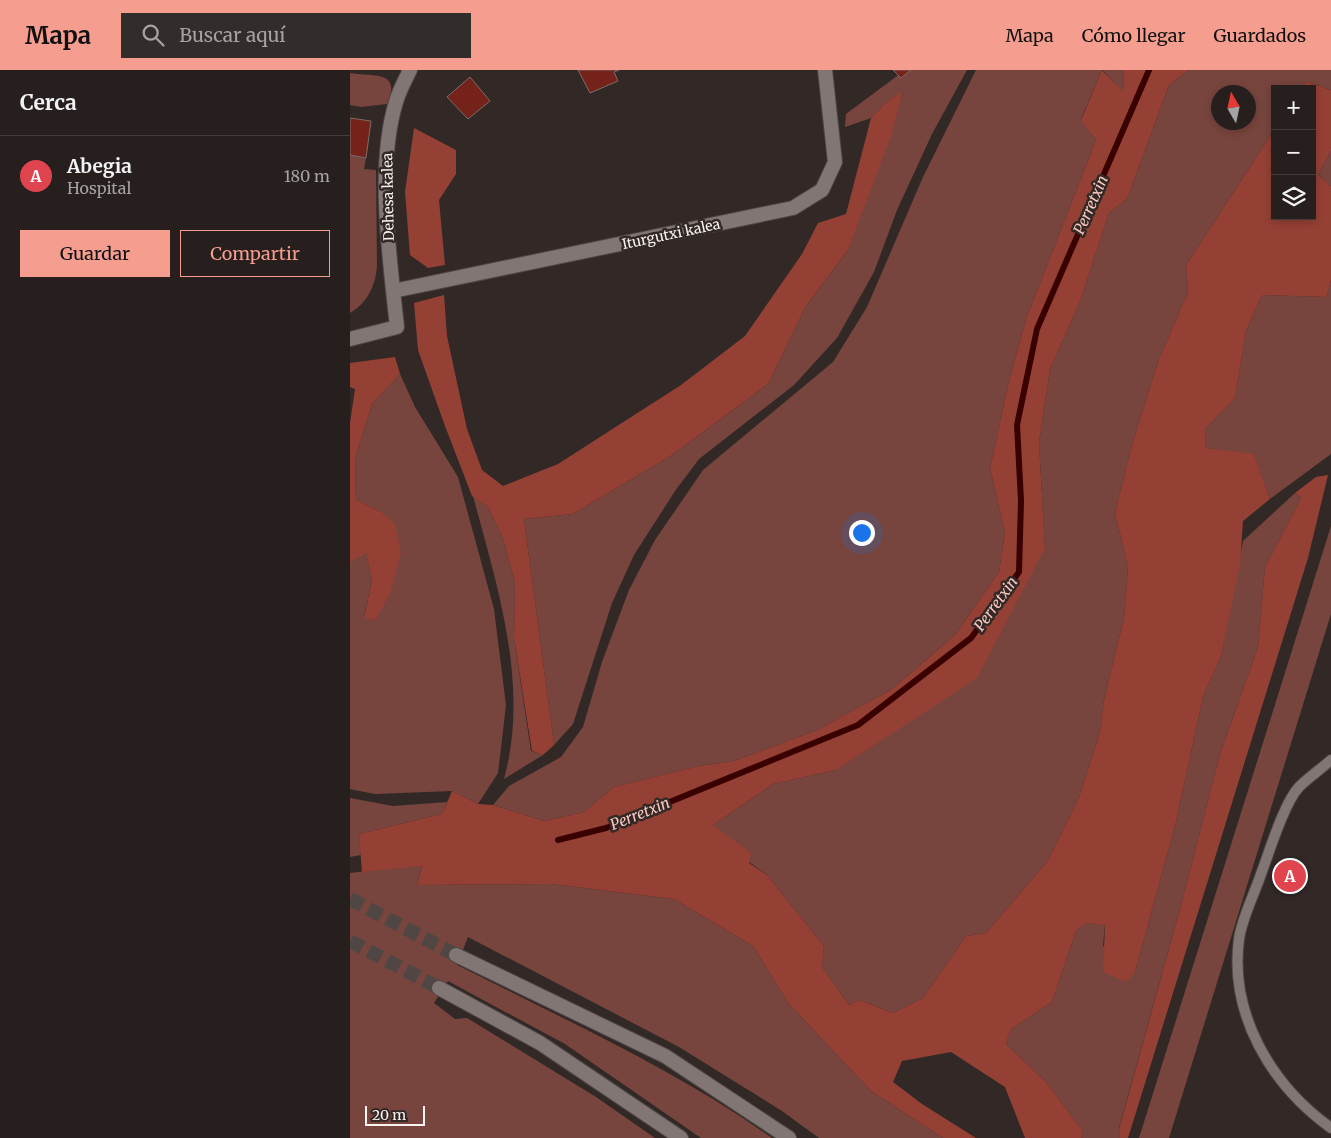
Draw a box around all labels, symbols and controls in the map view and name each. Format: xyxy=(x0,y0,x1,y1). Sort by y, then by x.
search box xyxy=(121,13,471,58)
text: Mapa xyxy=(25,20,91,51)
icon: search xyxy=(139,21,167,49)
text: Buscar aquí xyxy=(179,23,285,47)
text: Mapa xyxy=(1005,24,1054,47)
text: Cómo llegar xyxy=(1082,24,1185,47)
text: Guardados xyxy=(1213,24,1306,47)
north arrow xyxy=(1211,85,1256,130)
map controls xyxy=(1271,85,1316,220)
button: + xyxy=(1271,85,1316,130)
text: Cerca xyxy=(20,89,77,116)
button: − xyxy=(1271,130,1316,175)
street label: Dehesa kalea xyxy=(378,152,398,241)
text: Abegia xyxy=(67,154,132,178)
text: A xyxy=(30,166,42,186)
text: 180 m xyxy=(284,166,330,186)
water label: Perretxin xyxy=(1069,172,1112,237)
button: layers xyxy=(1271,175,1316,220)
text: Hospital xyxy=(67,178,131,198)
street label: Iturgutxi kalea xyxy=(620,215,722,253)
button: Guardar xyxy=(20,230,170,277)
button: Compartir xyxy=(180,230,330,277)
your location xyxy=(849,520,875,546)
water label: Perretxin xyxy=(970,573,1022,635)
water label: Perretxin xyxy=(607,793,672,834)
pin: A xyxy=(1274,857,1306,895)
scale bar xyxy=(365,1103,425,1126)
text: 20 m xyxy=(372,1106,406,1124)

